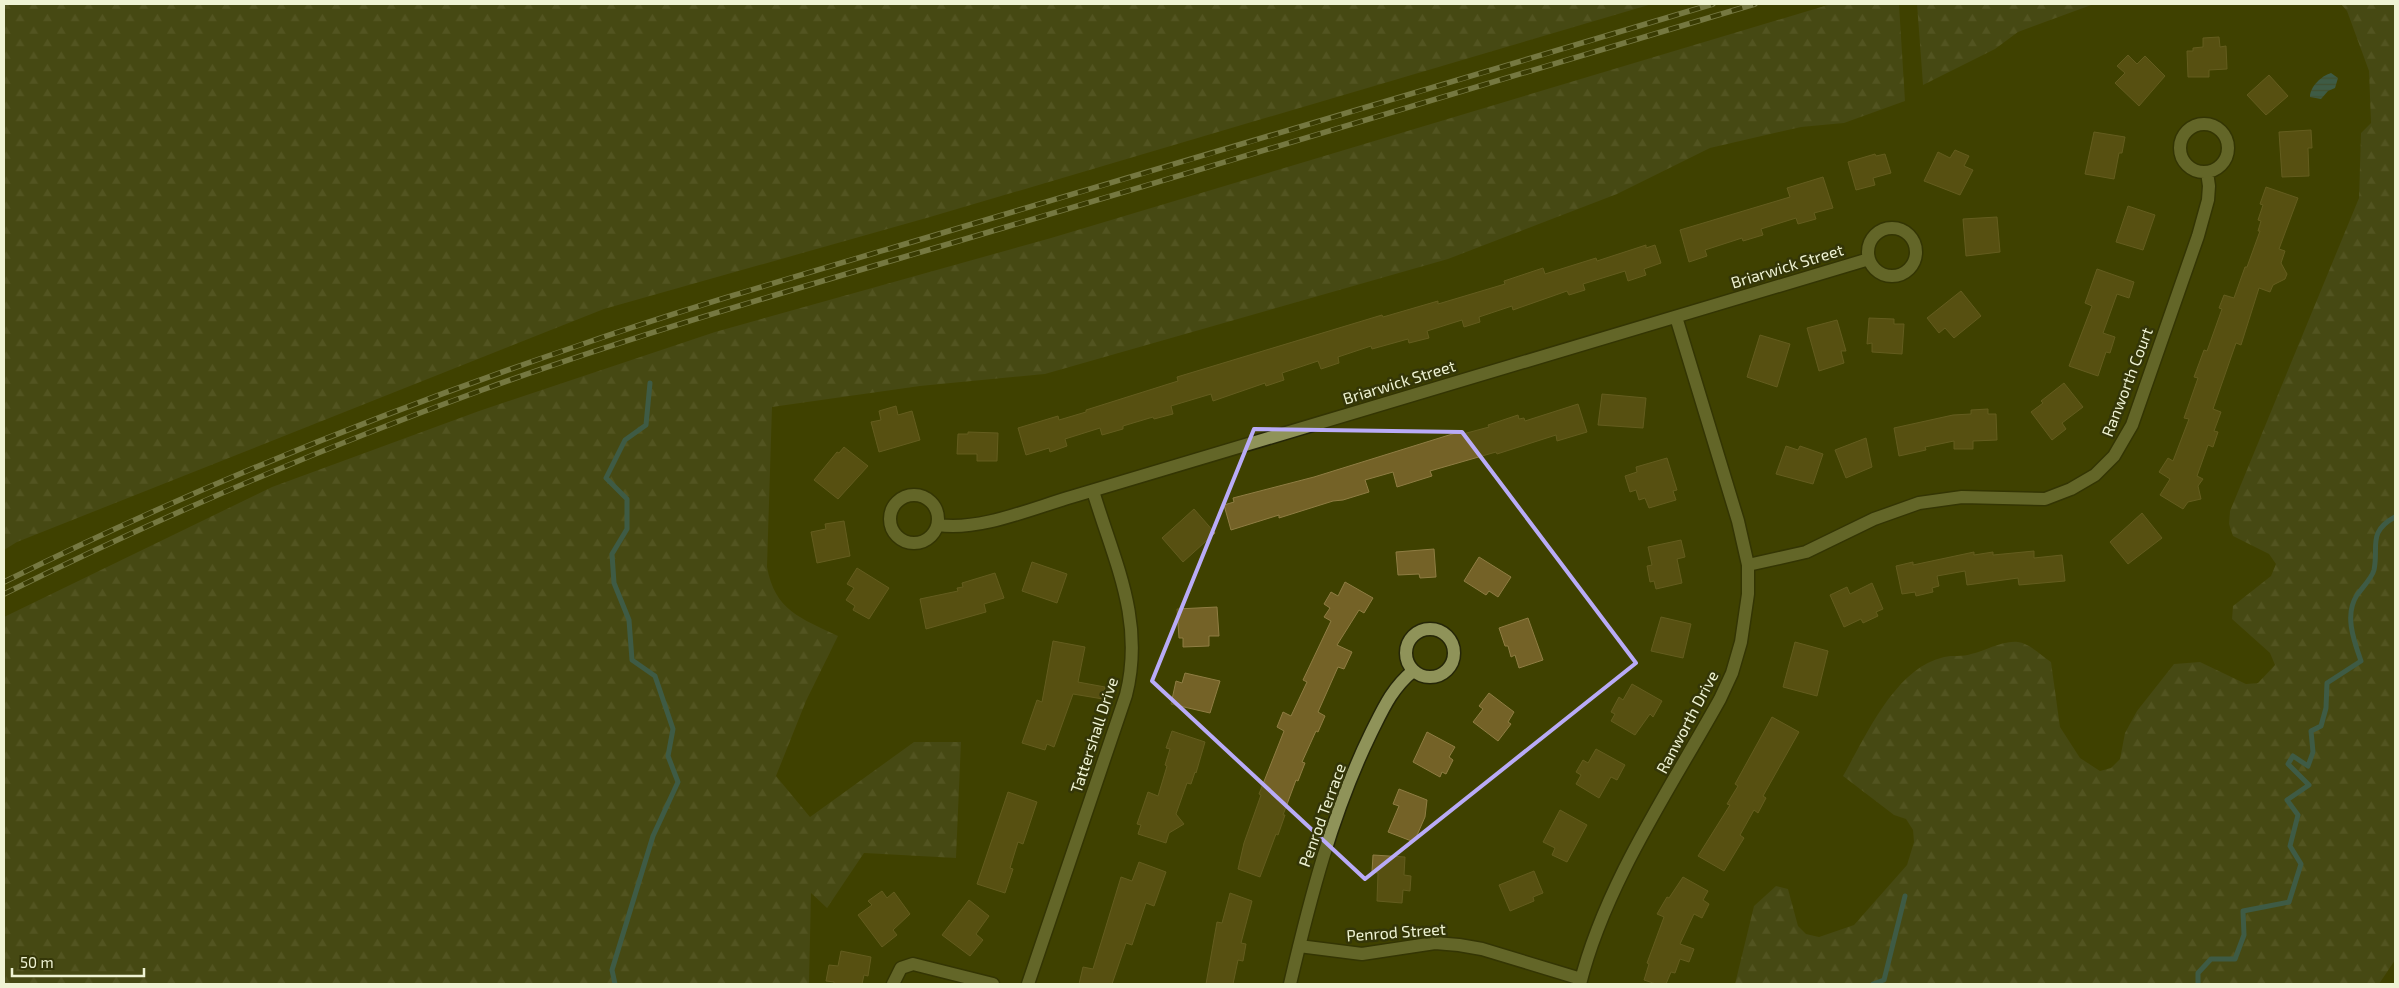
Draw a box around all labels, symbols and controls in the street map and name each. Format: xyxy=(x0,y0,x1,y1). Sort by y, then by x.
street label: Briarwick Street xyxy=(1728,239,1845,292)
street label: Ranworth Court xyxy=(2097,325,2156,439)
street label: Briarwick Street xyxy=(1340,355,1457,408)
street label: Ranworth Drive xyxy=(1652,667,1722,776)
street label: Tattershall Drive xyxy=(1066,675,1121,795)
street label: Penrod Terrace xyxy=(1294,760,1349,869)
street label: Penrod Street xyxy=(1346,919,1446,944)
scale bar xyxy=(12,946,145,978)
text: 50 m xyxy=(20,953,54,971)

